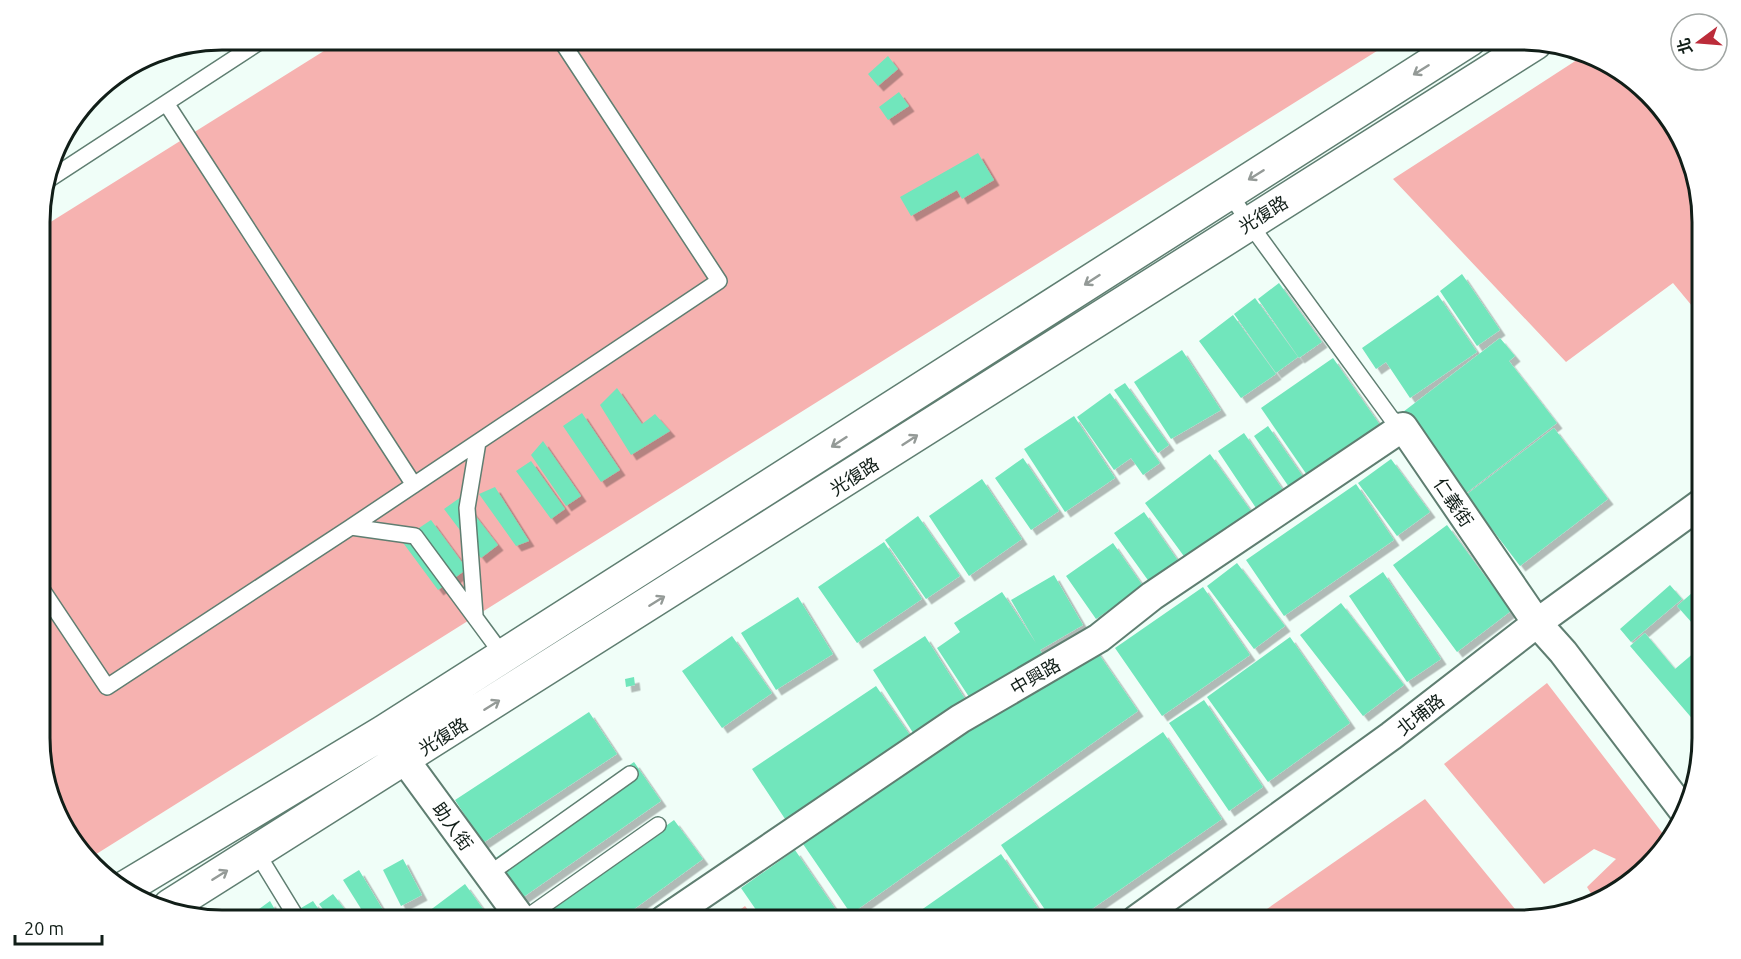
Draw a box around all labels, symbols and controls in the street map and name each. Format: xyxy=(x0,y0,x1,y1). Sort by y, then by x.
north arrow xyxy=(1669,12,1729,72)
text: 北 xyxy=(1674,36,1695,56)
one-way arrow xyxy=(1413,65,1430,77)
one-way arrow xyxy=(1248,169,1265,181)
street label: 光復路 xyxy=(1235,191,1291,237)
one-way arrow xyxy=(1084,274,1101,286)
one-way arrow xyxy=(901,434,918,446)
one-way arrow xyxy=(831,436,848,448)
street label: 光復路 xyxy=(826,453,882,499)
street label: 仁義街 xyxy=(1431,474,1477,530)
one-way arrow xyxy=(648,594,665,606)
street label: 中興路 xyxy=(1007,654,1063,698)
street label: 北埔路 xyxy=(1393,689,1447,739)
one-way arrow xyxy=(483,699,500,711)
street label: 光復路 xyxy=(415,713,471,759)
street label: 助人街 xyxy=(429,798,477,854)
one-way arrow xyxy=(211,869,228,881)
scale bar xyxy=(15,908,102,946)
text: 20 m xyxy=(24,918,64,938)

